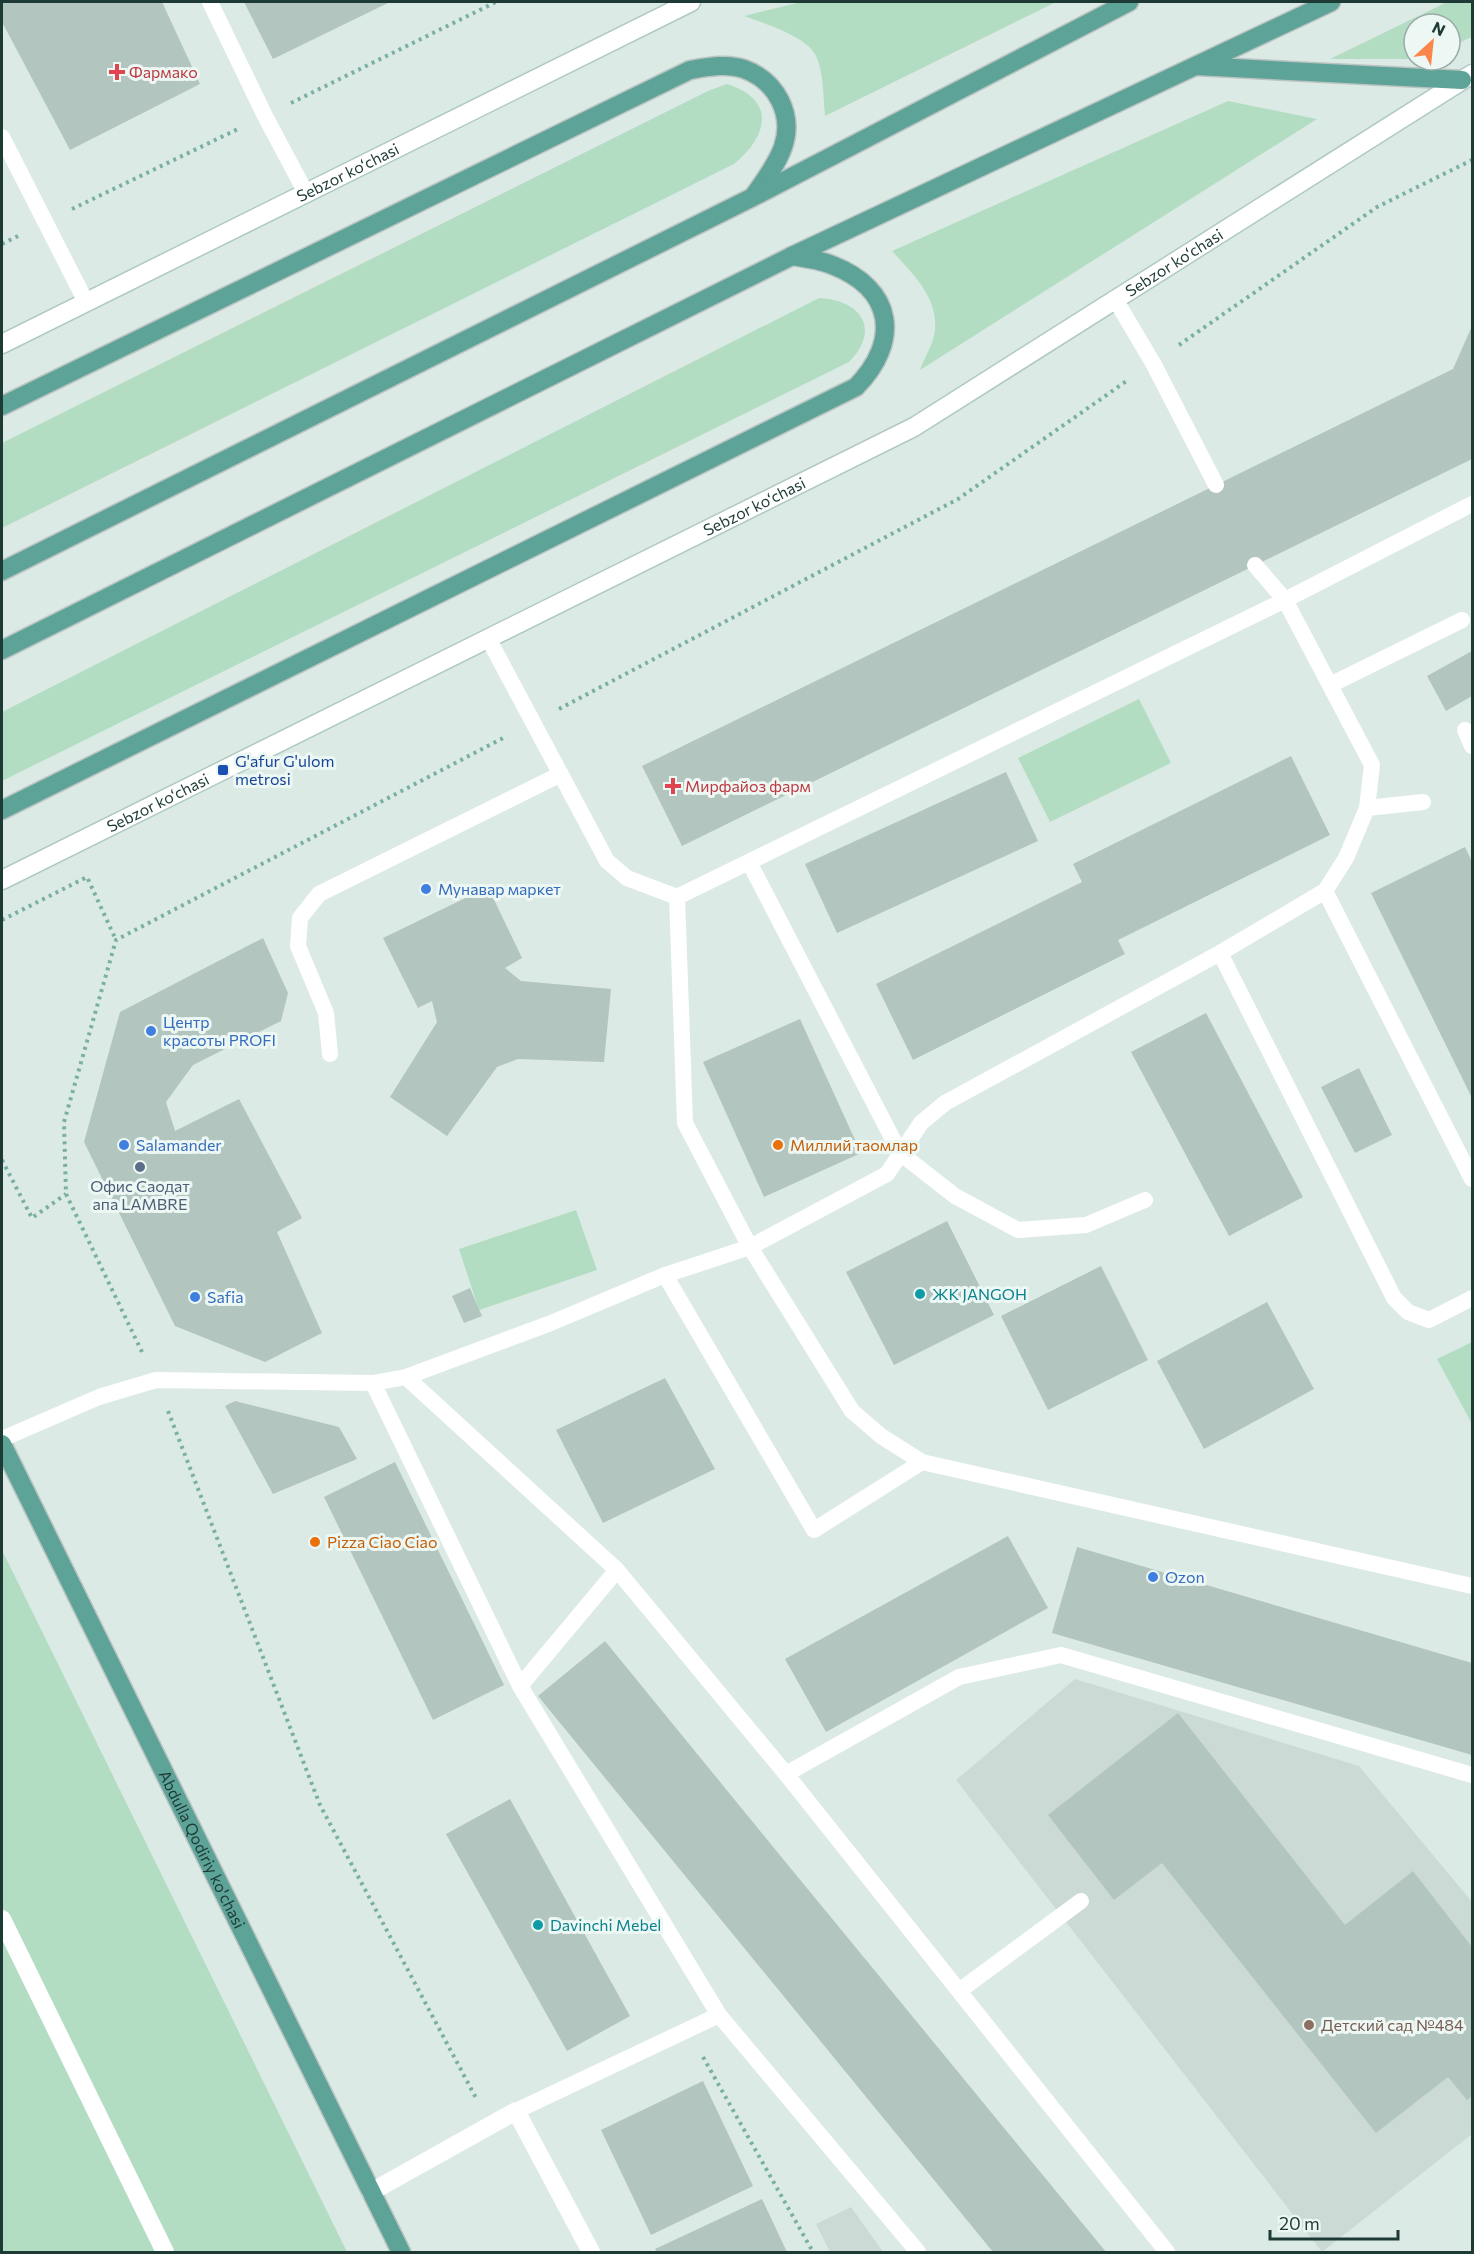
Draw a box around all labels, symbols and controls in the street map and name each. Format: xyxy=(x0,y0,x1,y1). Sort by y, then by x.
north arrow xyxy=(1402,12,1462,72)
text: N xyxy=(1429,17,1449,39)
place label: Фармако xyxy=(129,62,198,81)
marker: Фармако xyxy=(110,65,124,79)
street label: Sebzor ko‘chasi xyxy=(293,139,402,205)
street label: Sebzor ko‘chasi xyxy=(1121,224,1226,300)
street label: Sebzor ko‘chasi xyxy=(700,473,808,539)
place label: G'afur G'ulom metrosi xyxy=(235,751,335,788)
marker: G'afur G'ulom metrosi xyxy=(216,763,230,777)
street label: Sebzor ko‘chasi xyxy=(103,769,212,836)
place label: Мирфайоз фарм xyxy=(685,776,811,795)
marker: Мирфайоз фарм xyxy=(666,779,680,793)
place label: Мунавар маркет xyxy=(438,879,561,898)
marker: Мунавар маркет xyxy=(419,882,433,896)
place label: Центр красоты PROFI xyxy=(163,1012,276,1049)
marker: Центр красоты PROFI xyxy=(144,1024,158,1038)
place label: Salamander xyxy=(136,1135,222,1154)
place label: Миллий таомлар xyxy=(790,1135,918,1154)
marker: Salamander xyxy=(117,1138,131,1152)
marker: Миллий таомлар xyxy=(771,1138,785,1152)
marker: Офис Саодат апа LAMBRE xyxy=(133,1160,147,1174)
place label: Офис Саодат апа LAMBRE xyxy=(90,1176,190,1213)
place label: ЖК JANGOH xyxy=(932,1284,1027,1303)
place label: Safia xyxy=(207,1287,244,1306)
marker: ЖК JANGOH xyxy=(913,1287,927,1301)
marker: Safia xyxy=(188,1290,202,1304)
place label: Pizza Ciao Ciao xyxy=(327,1532,438,1551)
marker: Pizza Ciao Ciao xyxy=(308,1535,322,1549)
place label: Ozon xyxy=(1165,1567,1205,1586)
marker: Ozon xyxy=(1146,1570,1160,1584)
street label: Abdulla Qodiriy ko'chasi xyxy=(155,1767,250,1931)
place label: Davinchi Mebel xyxy=(550,1915,661,1934)
marker: Davinchi Mebel xyxy=(531,1918,545,1932)
place label: Детский сад №484 xyxy=(1321,2015,1464,2034)
marker: Детский сад №484 xyxy=(1302,2018,1316,2032)
scale bar xyxy=(1270,2203,1398,2241)
text: 20 m xyxy=(1279,2212,1320,2234)

